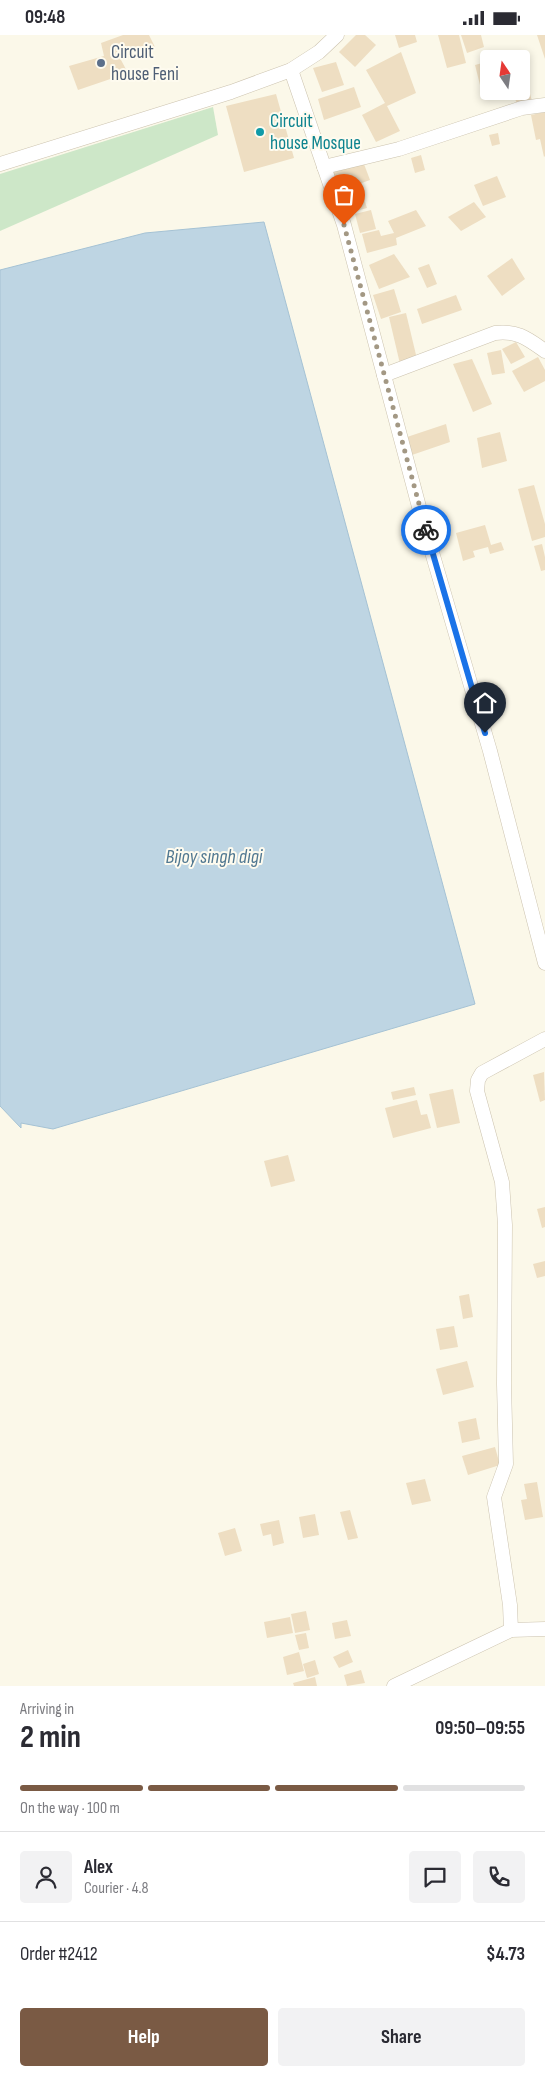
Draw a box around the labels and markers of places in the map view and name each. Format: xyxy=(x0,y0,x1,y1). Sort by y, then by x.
place label: Circuit house Feni xyxy=(111,41,179,86)
marker: Circuit house Feni xyxy=(95,57,107,69)
place label: Circuit house Mosque xyxy=(270,110,361,155)
marker: Circuit house Mosque xyxy=(254,126,266,138)
pin xyxy=(323,174,365,225)
pin xyxy=(464,682,506,733)

